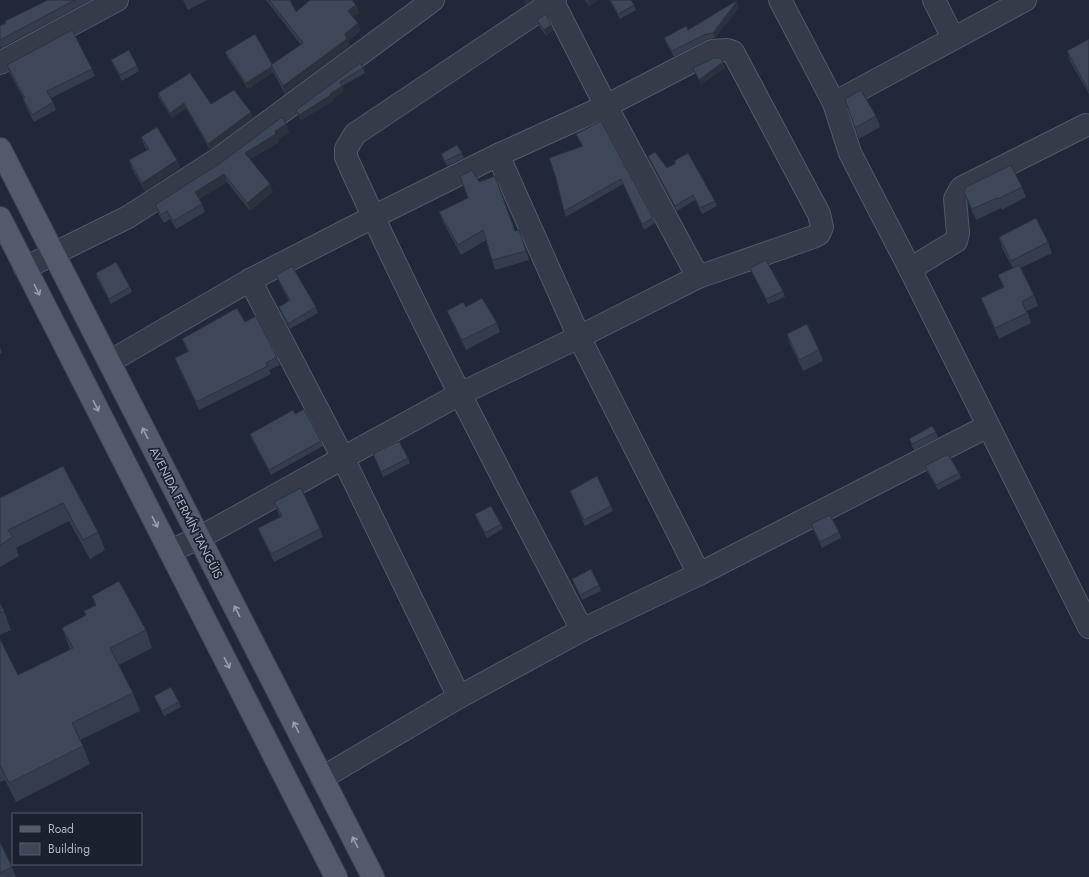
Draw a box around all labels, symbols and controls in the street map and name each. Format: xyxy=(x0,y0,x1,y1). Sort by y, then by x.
one-way arrow xyxy=(34,284,41,296)
one-way arrow xyxy=(93,400,100,412)
one-way arrow xyxy=(141,427,148,439)
street label: AVENIDA FERMÍN TANGÜIS xyxy=(145,444,227,582)
one-way arrow xyxy=(152,516,159,528)
one-way arrow xyxy=(232,605,240,617)
one-way arrow xyxy=(224,656,231,668)
one-way arrow xyxy=(292,721,299,733)
legend xyxy=(12,813,142,865)
text: Road xyxy=(48,820,74,838)
one-way arrow xyxy=(351,837,358,849)
text: Building xyxy=(48,840,90,858)

